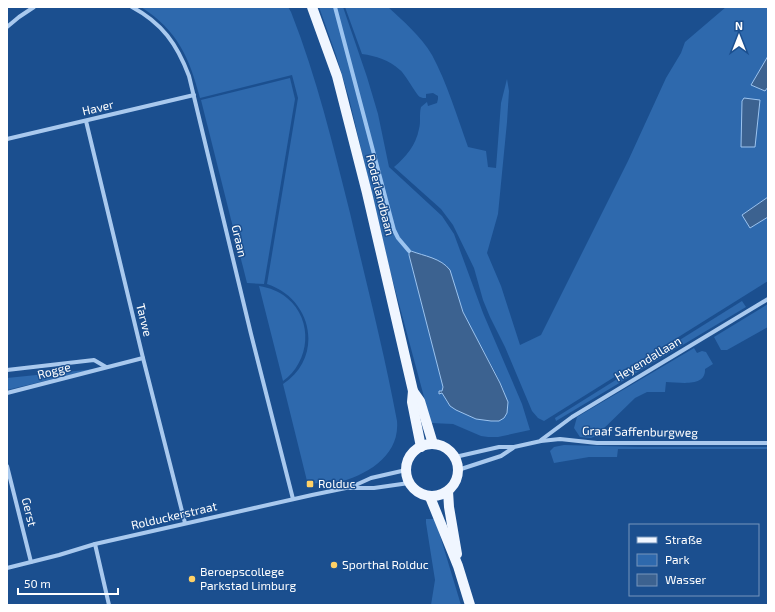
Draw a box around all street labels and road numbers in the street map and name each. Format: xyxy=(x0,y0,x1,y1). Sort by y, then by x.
street label: Haver xyxy=(81,97,115,117)
street label: Roderlandbaan xyxy=(364,153,398,237)
street label: Graan xyxy=(229,223,250,258)
street label: Tarwe xyxy=(134,302,156,338)
street label: Heyendallaan xyxy=(612,333,683,383)
street label: Rogge xyxy=(36,359,72,381)
street label: Graaf Saffenburgweg xyxy=(582,423,698,439)
street label: Gerst xyxy=(20,496,40,528)
street label: Rolduckerstraat xyxy=(129,498,219,532)

